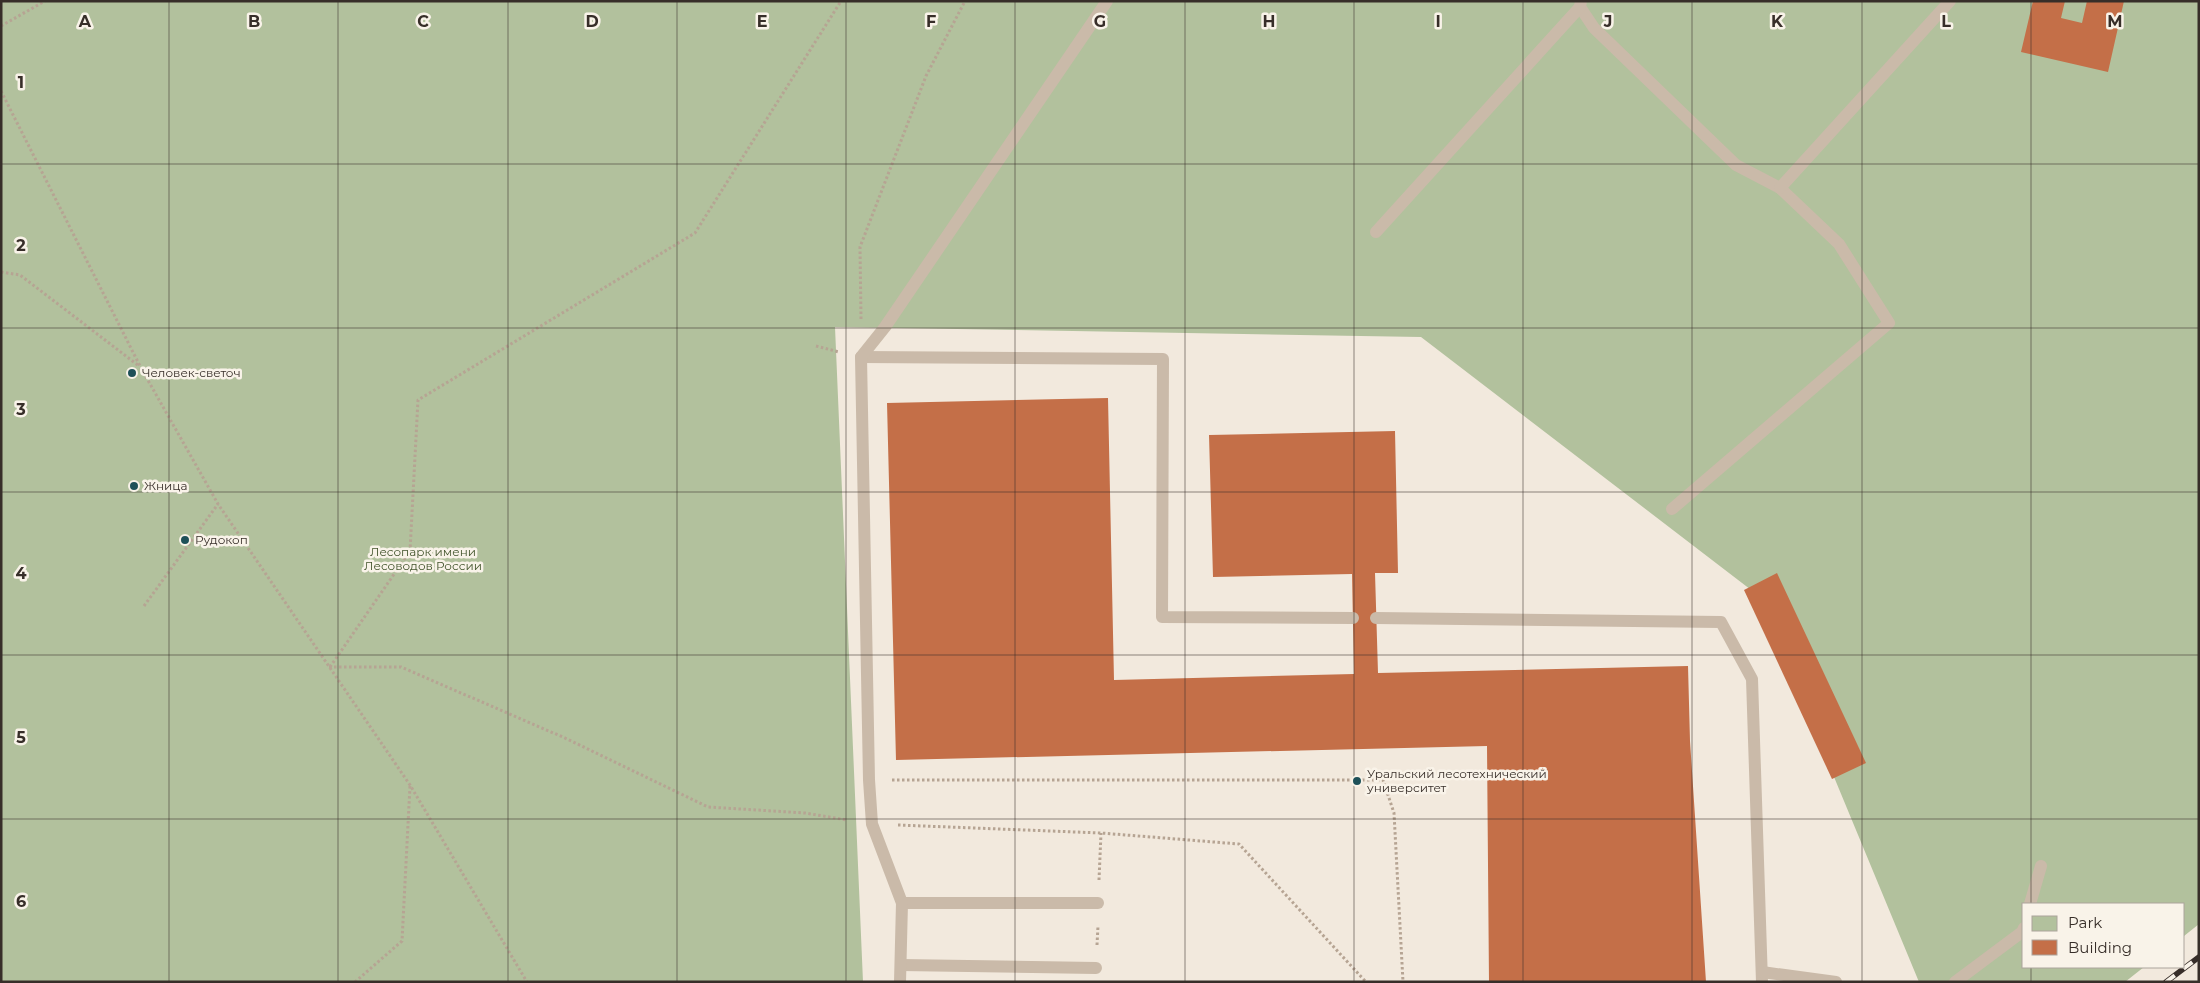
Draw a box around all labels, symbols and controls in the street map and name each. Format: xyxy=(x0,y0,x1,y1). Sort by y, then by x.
text: A xyxy=(78,12,92,31)
text: B xyxy=(248,12,260,31)
text: C xyxy=(417,12,429,31)
text: D xyxy=(585,12,599,31)
text: E xyxy=(757,12,767,31)
text: F xyxy=(926,12,936,31)
text: G xyxy=(1094,12,1106,31)
text: H xyxy=(1263,12,1275,31)
text: I xyxy=(1435,12,1441,31)
text: J xyxy=(1603,12,1612,31)
text: K xyxy=(1771,12,1784,31)
text: L xyxy=(1941,12,1951,31)
text: M xyxy=(2107,12,2123,31)
text: 1 xyxy=(18,73,24,92)
text: 2 xyxy=(16,236,26,255)
place label: Человек-светоч xyxy=(142,365,241,380)
marker: Человек-светоч xyxy=(126,367,138,379)
text: 3 xyxy=(15,400,26,419)
place label: Жница xyxy=(144,478,188,493)
marker: Жница xyxy=(128,480,140,492)
place label: Рудокоп xyxy=(195,532,248,547)
marker: Рудокоп xyxy=(179,534,191,546)
park label: Лесопарк имени Лесоводов России xyxy=(364,544,482,573)
text: 4 xyxy=(15,564,27,583)
text: 5 xyxy=(16,728,26,747)
place label: Уральский лесотехнический университет xyxy=(1366,766,1547,795)
marker: Уральский лесотехнический университет xyxy=(1351,775,1363,787)
text: 6 xyxy=(16,892,26,911)
legend xyxy=(2022,903,2185,968)
text: Park xyxy=(2068,913,2102,932)
text: Building xyxy=(2068,938,2132,957)

